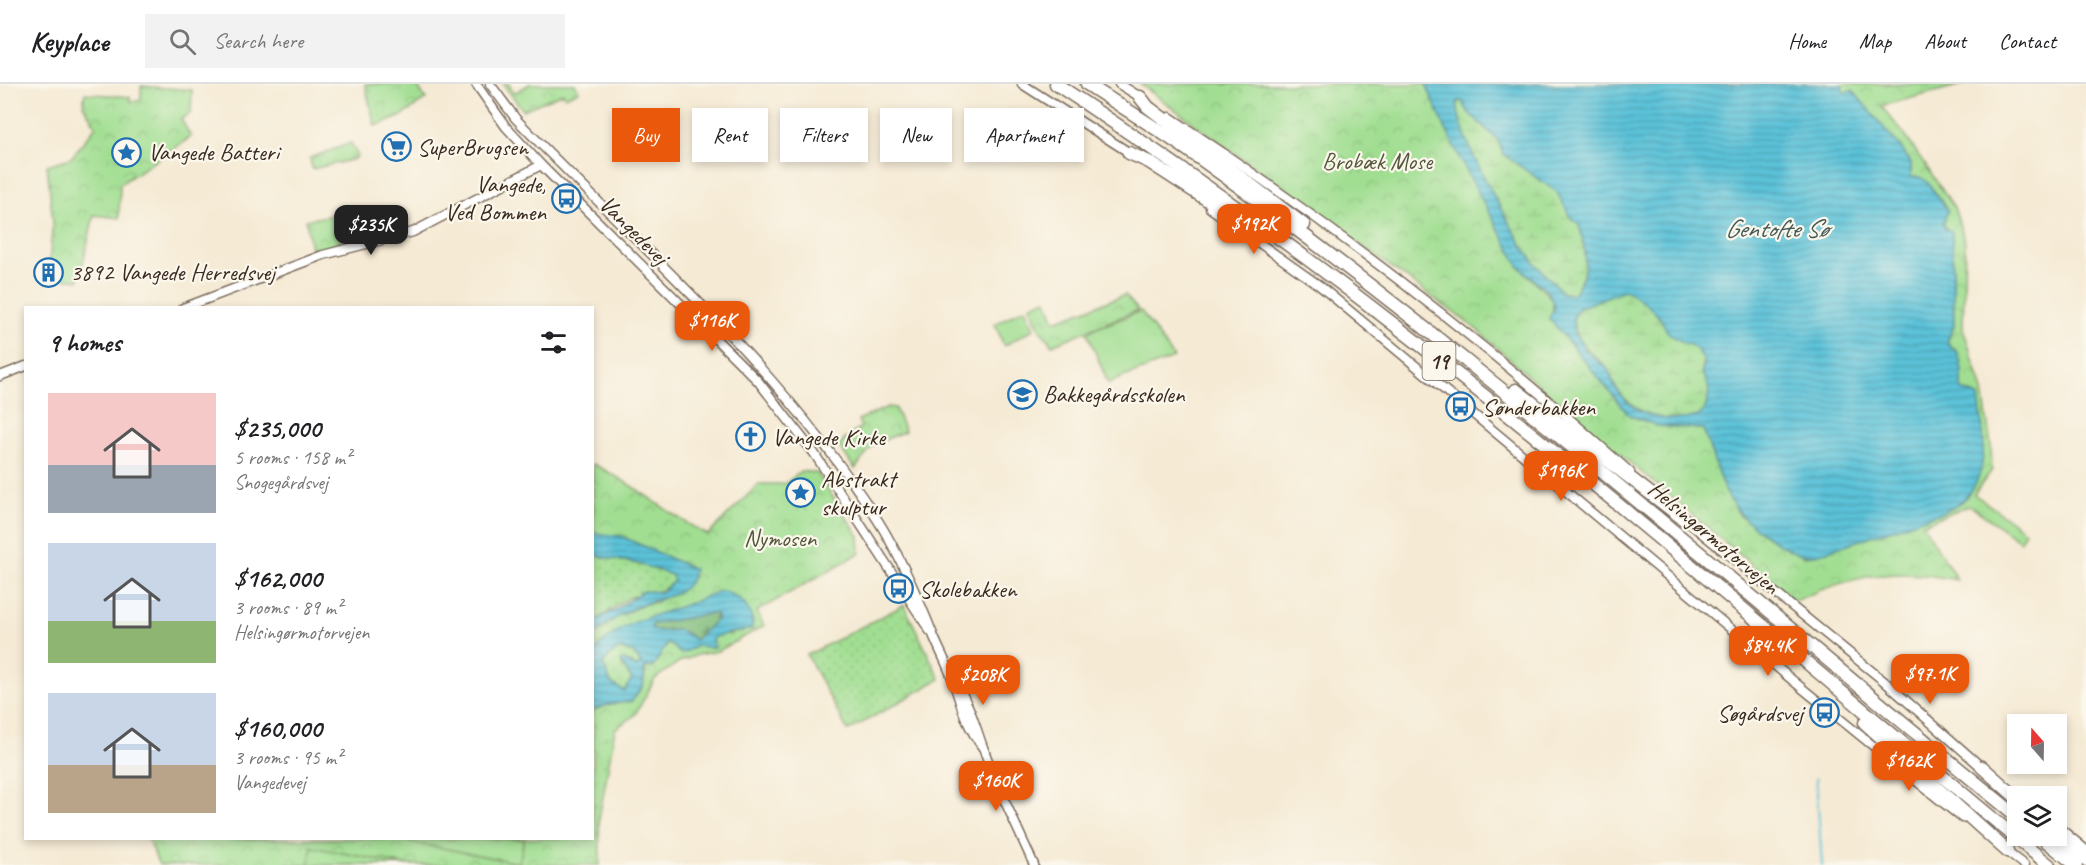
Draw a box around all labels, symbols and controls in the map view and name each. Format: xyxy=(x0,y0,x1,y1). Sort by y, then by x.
search box xyxy=(145,14,565,68)
text: Keyplace xyxy=(30,24,109,59)
icon: search xyxy=(166,25,199,58)
text: Search here xyxy=(214,27,303,55)
text: Home xyxy=(1788,28,1826,54)
text: Map xyxy=(1859,28,1891,54)
text: About xyxy=(1924,28,1966,54)
text: Contact xyxy=(1999,28,2056,54)
chip: Buy xyxy=(612,108,680,162)
chip: Rent xyxy=(692,108,768,162)
chip: Filters xyxy=(780,108,868,162)
chip: New xyxy=(880,108,952,162)
chip: Apartment xyxy=(964,108,1084,162)
supermarket icon: SuperBrugsen xyxy=(380,131,412,163)
place label: SuperBrugsen xyxy=(417,132,529,162)
place icon: Vangede Batteri xyxy=(111,136,143,168)
place label: Vangede Batteri xyxy=(148,137,283,167)
park label: Brobæk Mose xyxy=(1322,146,1434,176)
place label: Vangede, Ved Bommen xyxy=(444,169,547,227)
bus stop icon: Vangede, Ved Bommen xyxy=(551,182,583,214)
street label: Vangedevej xyxy=(593,189,677,273)
pin: $192K xyxy=(1212,204,1296,255)
pin: $235K xyxy=(329,205,413,256)
text: $192K xyxy=(1231,211,1277,236)
text: $235K xyxy=(348,212,394,237)
water label: Gentofte Sø xyxy=(1725,212,1833,245)
building icon: 3892 Vangede Herredsvej xyxy=(33,256,65,288)
place label: 3892 Vangede Herredsvej xyxy=(70,257,278,287)
pin: $116K xyxy=(670,301,754,352)
text: $116K xyxy=(689,308,735,333)
text: 9 homes xyxy=(48,326,121,359)
icon: filters xyxy=(537,326,570,359)
road number: 19 xyxy=(1422,342,1456,380)
school or university icon: Bakkegårdsskolen xyxy=(1006,378,1038,410)
place label: Bakkegårdsskolen xyxy=(1043,379,1186,409)
bus stop icon: Sønderbakken xyxy=(1445,391,1477,423)
place label: Sønderbakken xyxy=(1482,392,1596,422)
text: $235,000 xyxy=(234,412,321,445)
icon: home xyxy=(96,417,168,489)
church icon: Vangede Kirke xyxy=(735,421,767,453)
place label: Vangede Kirke xyxy=(772,422,887,452)
text: 5 rooms · 158 m² xyxy=(234,445,351,470)
pin: $196K xyxy=(1519,451,1603,502)
text: $196K xyxy=(1538,458,1584,483)
place label: Abstrakt skulptur xyxy=(821,464,898,522)
text: Snogegårdsvej xyxy=(234,470,328,495)
street label: Helsingørmotorvejen xyxy=(1642,473,1787,601)
place icon: Abstrakt skulptur xyxy=(784,477,816,509)
park label: Nymosen xyxy=(744,523,818,553)
text: $162,000 xyxy=(234,562,322,595)
icon: home xyxy=(96,567,168,639)
bus stop icon: Skolebakken xyxy=(882,573,914,605)
place label: Skolebakken xyxy=(919,574,1018,604)
text: 3 rooms · 89 m² xyxy=(234,595,342,620)
text: Helsingørmotorvejen xyxy=(234,620,369,645)
pin: $84.4K xyxy=(1719,626,1817,677)
text: $84.4K xyxy=(1743,633,1793,658)
pin: $97.1K xyxy=(1881,654,1979,705)
pin: $208K xyxy=(941,655,1025,706)
text: $97.1K xyxy=(1905,661,1955,686)
text: $208K xyxy=(960,662,1006,687)
bus stop icon: Søgårdsvej xyxy=(1808,697,1840,729)
place label: Søgårdsvej xyxy=(1717,698,1806,728)
text: $160,000 xyxy=(234,712,322,745)
north arrow xyxy=(2007,714,2067,774)
map controls xyxy=(2007,714,2067,846)
icon: home xyxy=(96,717,168,789)
pin: $162K xyxy=(1867,741,1951,792)
text: 3 rooms · 95 m² xyxy=(234,745,342,770)
text: $162K xyxy=(1886,748,1932,773)
pin: $160K xyxy=(954,761,1038,812)
text: $160K xyxy=(973,768,1019,793)
text: Vangedevej xyxy=(234,770,306,795)
button: layers xyxy=(2007,786,2067,846)

